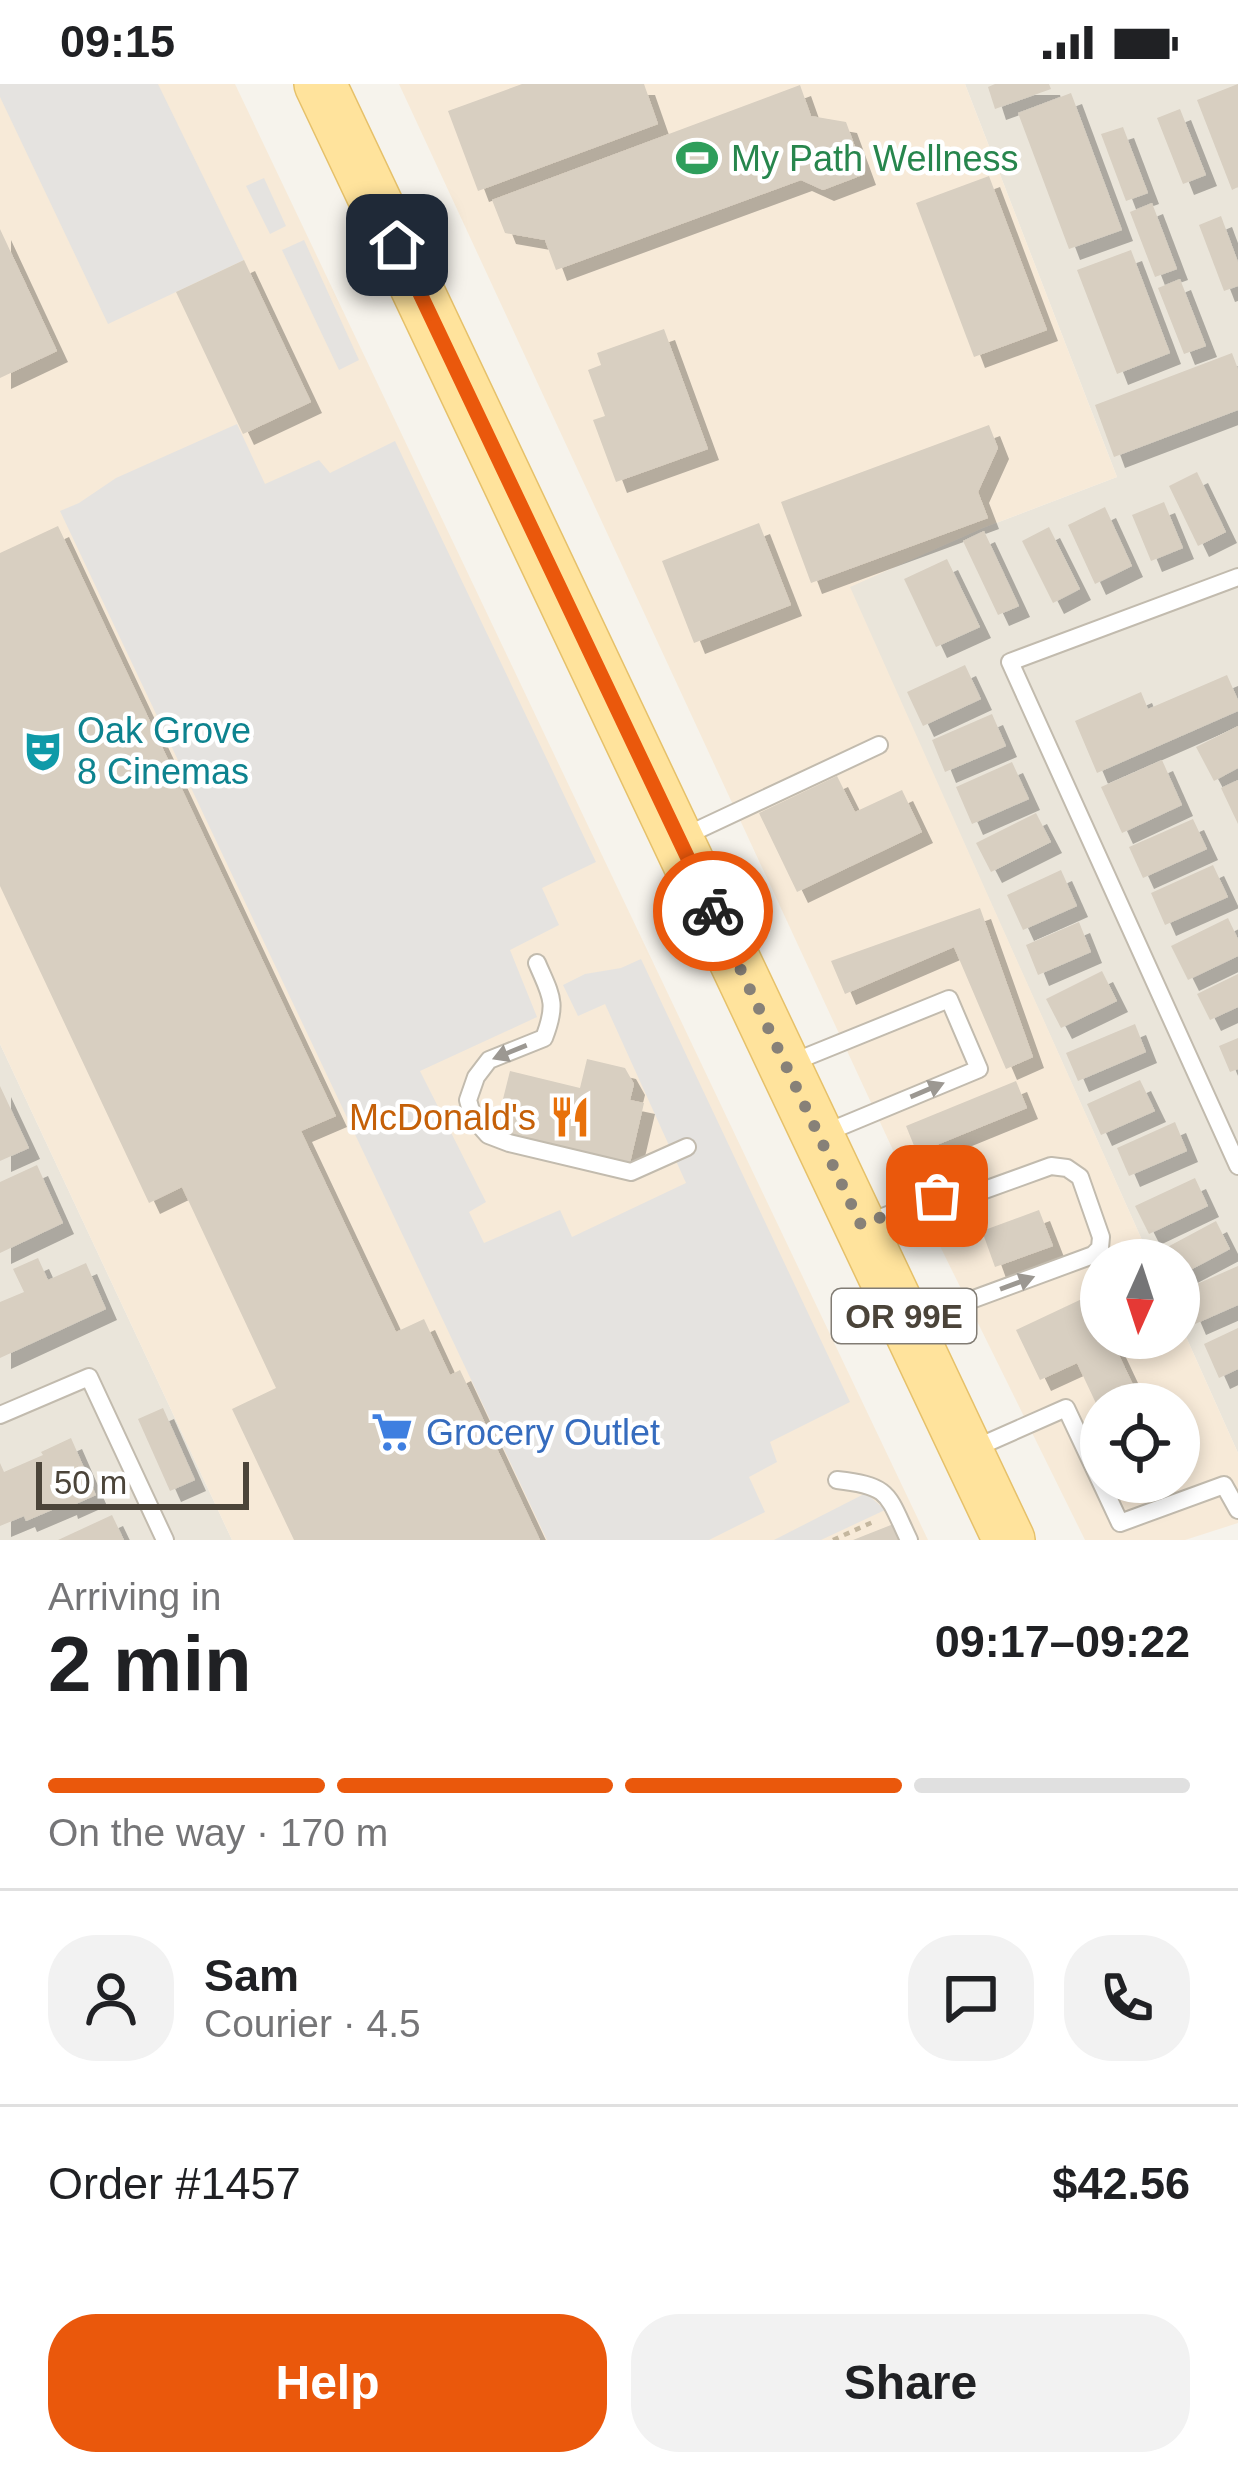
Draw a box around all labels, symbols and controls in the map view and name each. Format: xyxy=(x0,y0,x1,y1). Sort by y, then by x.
text: 09:15 xyxy=(60,16,175,67)
sports icon: My Path Wellness xyxy=(674,135,720,181)
place label: My Path Wellness xyxy=(731,138,1018,179)
pin xyxy=(346,194,448,296)
icon: home xyxy=(364,212,430,278)
place label: Oak Grove 8 Cinemas xyxy=(77,710,251,792)
theatre icon: Oak Grove 8 Cinemas xyxy=(20,728,66,774)
courier xyxy=(653,851,773,971)
icon: bike xyxy=(680,878,746,944)
one-way arrow xyxy=(491,1043,527,1062)
one-way arrow xyxy=(909,1080,945,1099)
restaurant icon: McDonald's xyxy=(547,1094,593,1140)
place label: McDonald's xyxy=(349,1097,536,1138)
pin xyxy=(886,1145,988,1247)
icon: bag xyxy=(904,1163,970,1229)
north arrow xyxy=(1080,1239,1200,1359)
map controls xyxy=(1080,1239,1200,1503)
one-way arrow xyxy=(999,1273,1035,1291)
road number: OR 99E xyxy=(832,1289,976,1343)
button: locate xyxy=(1080,1383,1200,1503)
supermarket icon: Grocery Outlet xyxy=(369,1409,415,1455)
place label: Grocery Outlet xyxy=(426,1412,660,1453)
scale bar xyxy=(36,1456,249,1509)
text: 50 m xyxy=(54,1464,127,1501)
text: Arriving in xyxy=(48,1575,221,1618)
text: 09:17–09:22 xyxy=(935,1616,1190,1667)
text: 2 min xyxy=(48,1620,252,1708)
text: On the way · 170 m xyxy=(48,1811,388,1854)
button: person xyxy=(48,1935,174,2061)
button: chat xyxy=(908,1935,1034,2061)
button: phone xyxy=(1064,1935,1190,2061)
text: Sam xyxy=(204,1950,299,2001)
text: Courier · 4.5 xyxy=(204,2002,421,2045)
text: Order #1457 xyxy=(48,2158,301,2209)
text: $42.56 xyxy=(1052,2158,1190,2209)
button: Help xyxy=(48,2314,607,2452)
button: Share xyxy=(631,2314,1190,2452)

